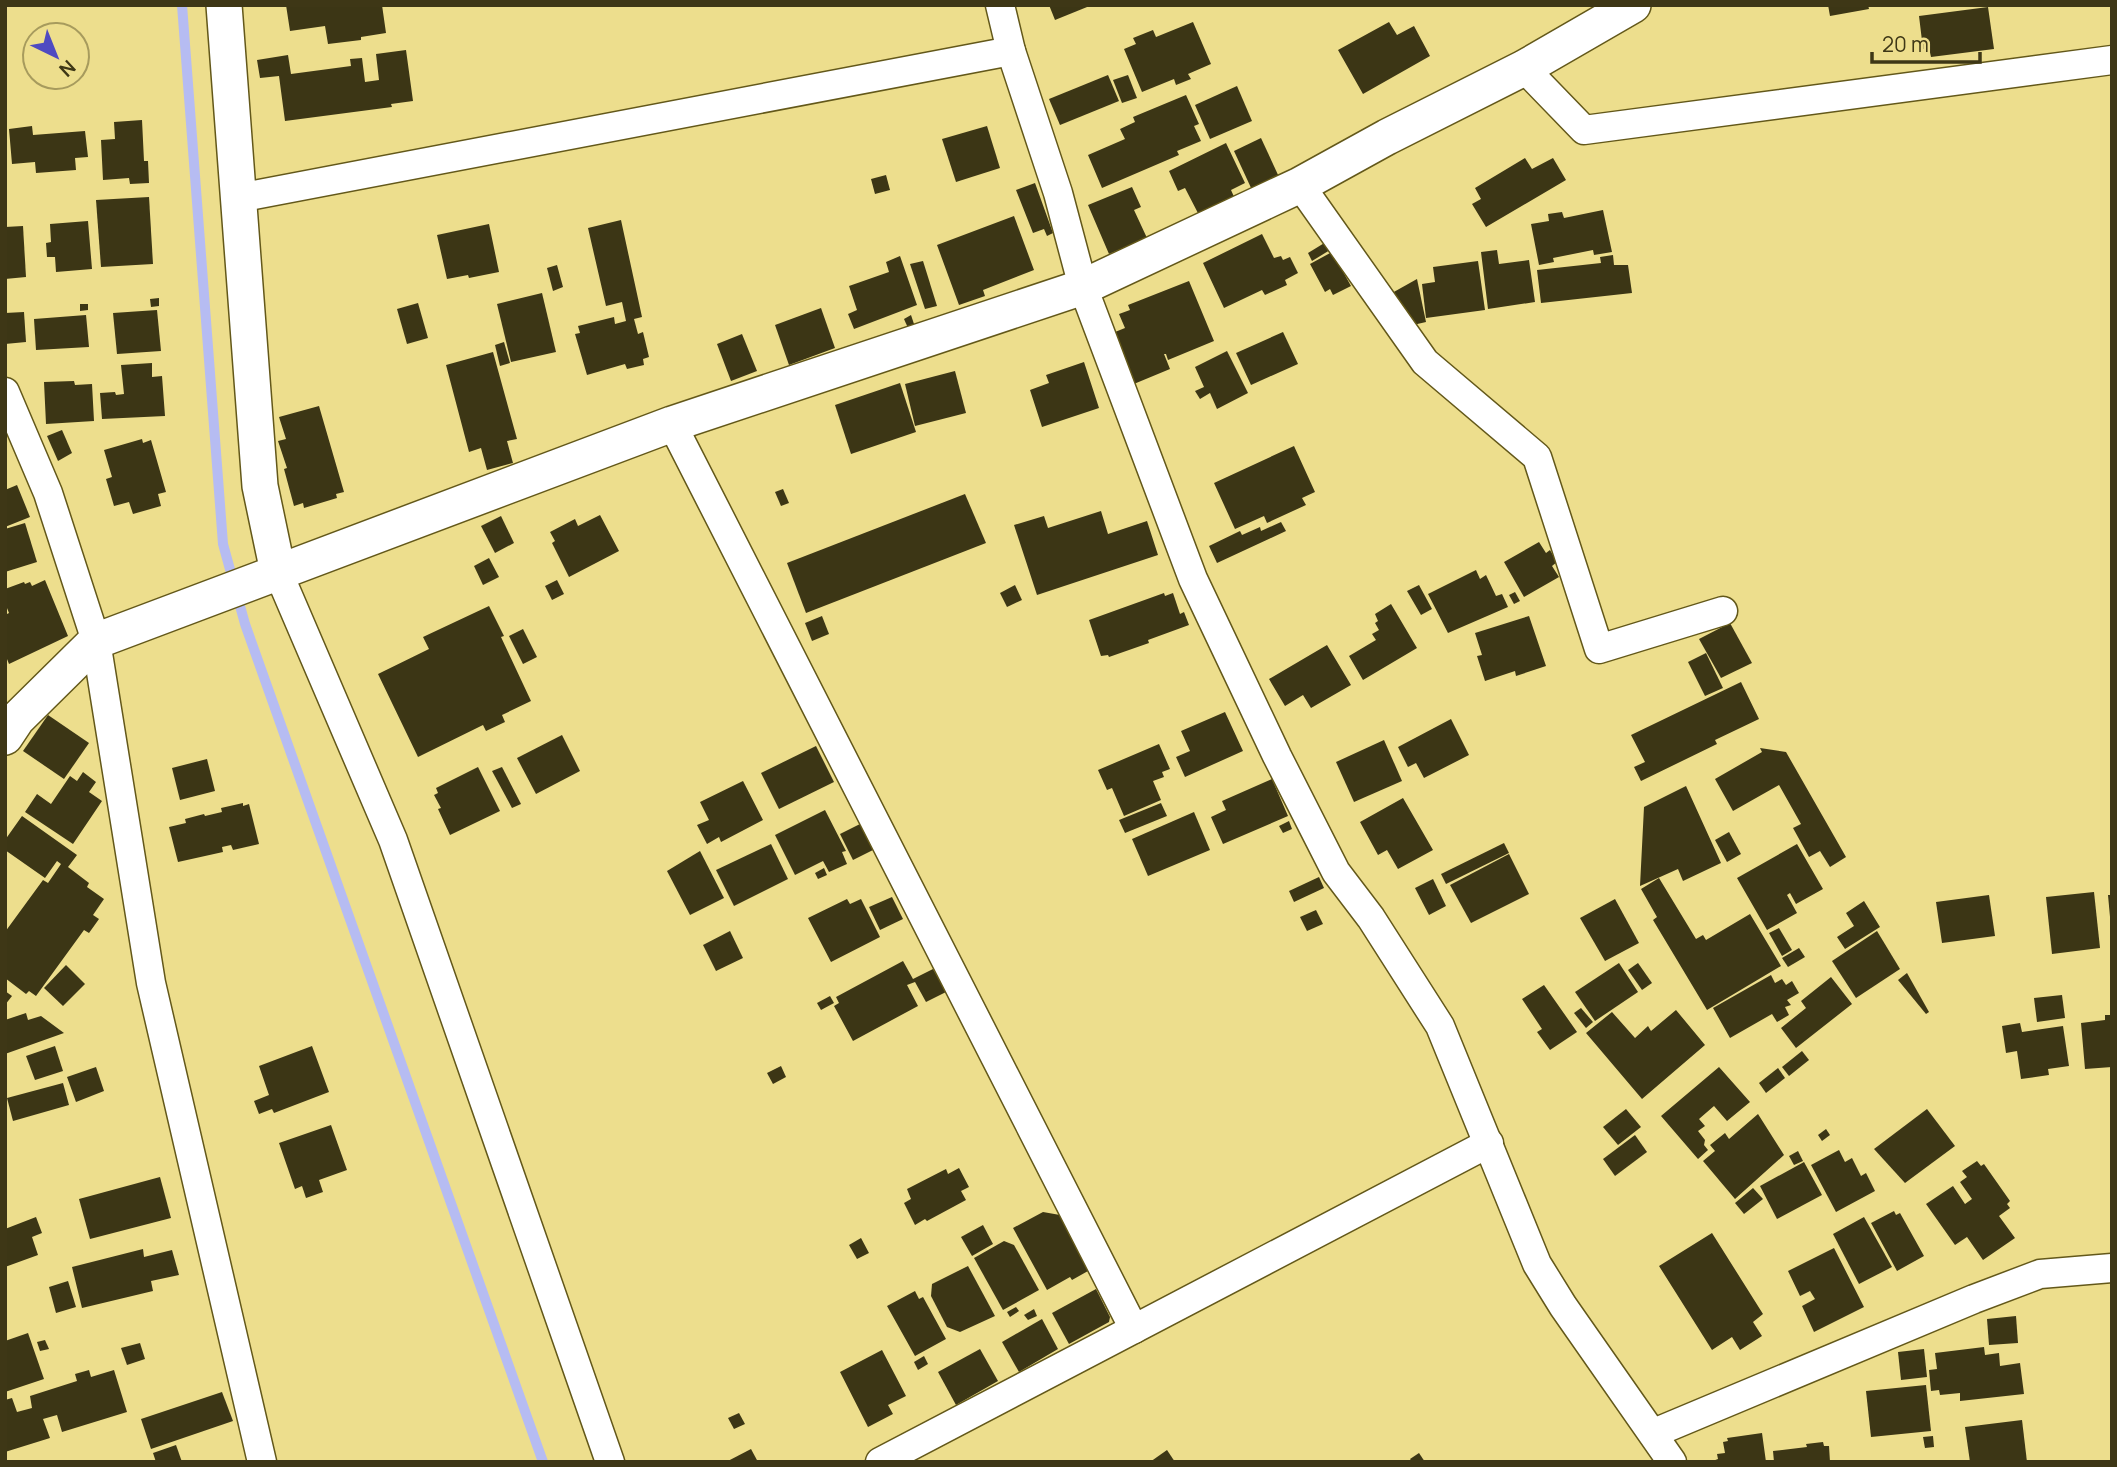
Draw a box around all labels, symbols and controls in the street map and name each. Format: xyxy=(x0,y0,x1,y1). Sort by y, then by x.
north arrow xyxy=(21,21,91,91)
scale bar xyxy=(1872,21,1980,65)
text: 20 m xyxy=(1882,30,1929,58)
text: N xyxy=(54,54,81,83)

